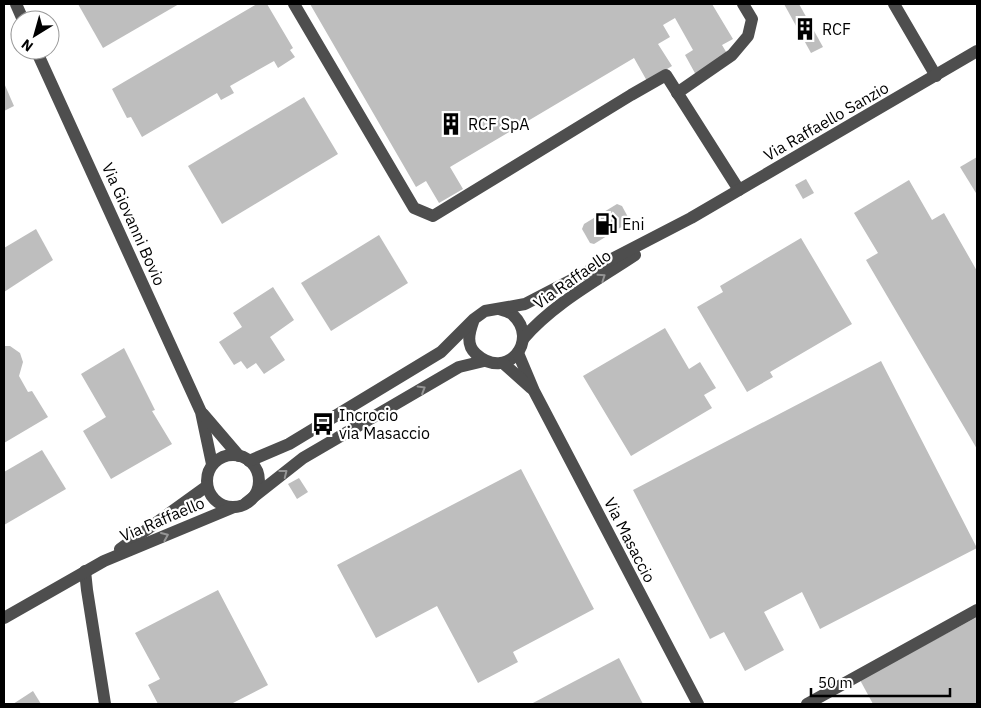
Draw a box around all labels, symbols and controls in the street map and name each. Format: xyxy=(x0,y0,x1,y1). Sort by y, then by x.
north arrow xyxy=(10,10,60,60)
building icon: RCF xyxy=(792,16,818,42)
place label: RCF xyxy=(822,19,851,39)
text: N xyxy=(18,35,37,56)
street label: Via Raffaello Sanzio xyxy=(760,77,892,165)
building icon: RCF SpA xyxy=(438,111,464,137)
place label: RCF SpA xyxy=(468,114,530,134)
street label: Via Giovanni Bovio xyxy=(98,159,170,289)
fuel station icon: Eni xyxy=(593,211,619,237)
place label: Eni xyxy=(622,214,644,234)
street label: Via Raffaello xyxy=(529,245,615,313)
one-way arrow xyxy=(597,274,606,283)
one-way arrow xyxy=(417,385,426,395)
place label: Incrocio via Masaccio xyxy=(339,405,430,443)
bus stop icon: Incrocio via Masaccio xyxy=(310,411,336,437)
one-way arrow xyxy=(278,471,287,479)
street label: Via Raffaello xyxy=(117,492,207,546)
street label: Via Masaccio xyxy=(600,494,660,586)
one-way arrow xyxy=(160,531,169,542)
scale bar xyxy=(811,666,950,698)
text: 50 m xyxy=(818,673,853,692)

